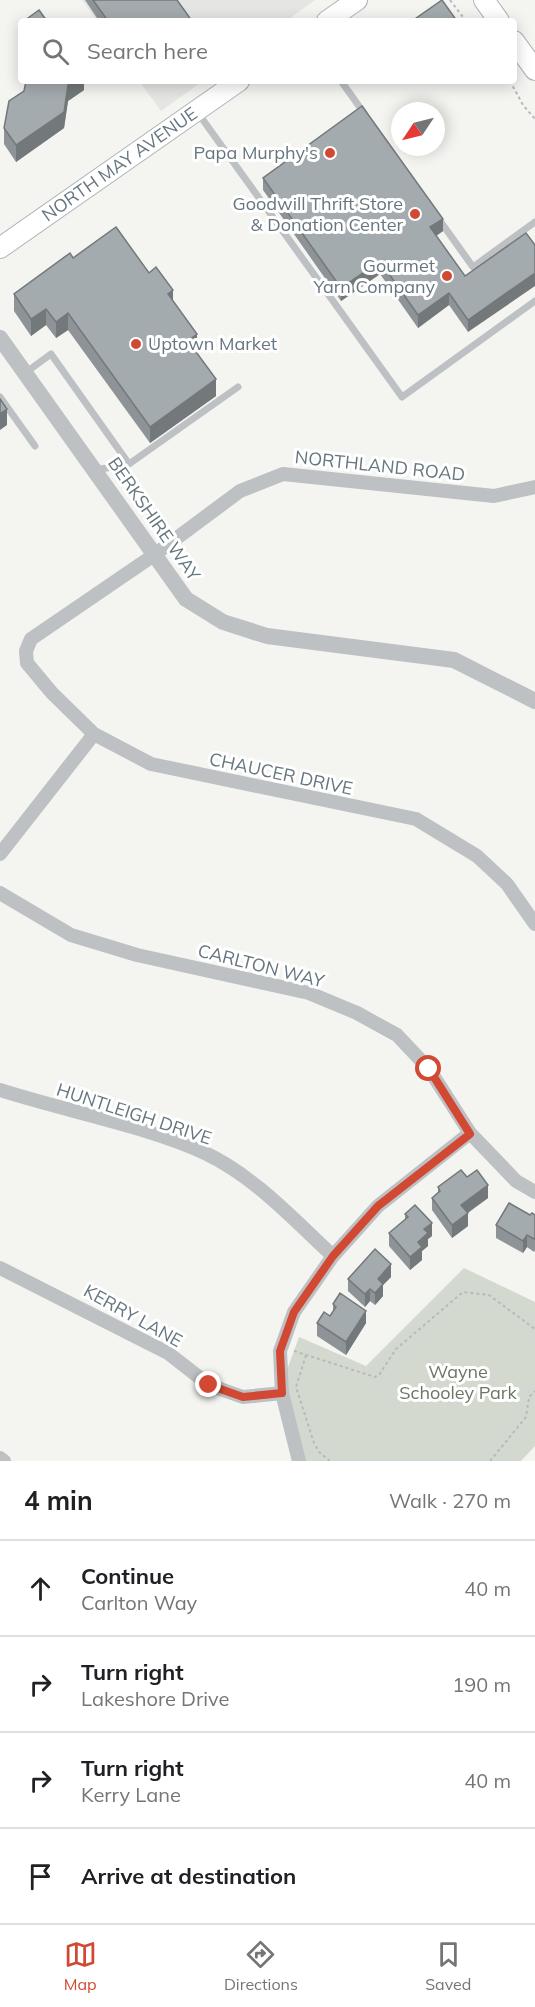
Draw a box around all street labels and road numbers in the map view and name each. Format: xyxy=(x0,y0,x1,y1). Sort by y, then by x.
street label: NORTH MAY AVENUE xyxy=(37,102,202,226)
street label: NORTHLAND ROAD xyxy=(294,445,466,486)
street label: BERKSHIRE WAY xyxy=(103,452,206,586)
street label: CHAUCER DRIVE xyxy=(207,747,355,800)
street label: CARLTON WAY xyxy=(196,939,328,993)
street label: HUNTLEIGH DRIVE xyxy=(54,1078,215,1149)
street label: KERRY LANE xyxy=(80,1279,187,1352)

